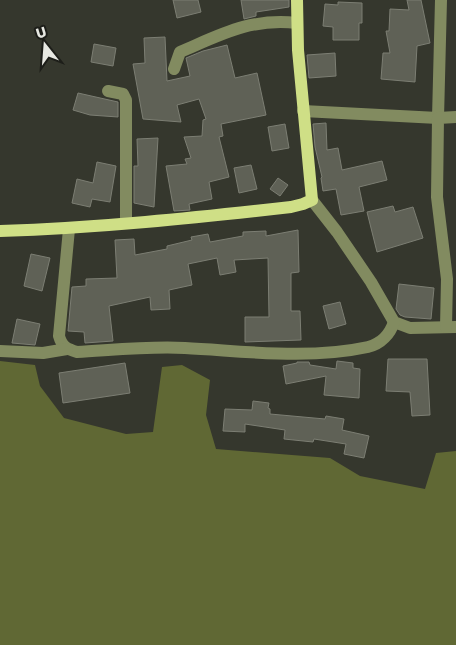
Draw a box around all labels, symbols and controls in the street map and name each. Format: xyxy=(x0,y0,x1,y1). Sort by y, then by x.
north arrow xyxy=(20,20,70,70)
text: U xyxy=(34,23,49,43)

